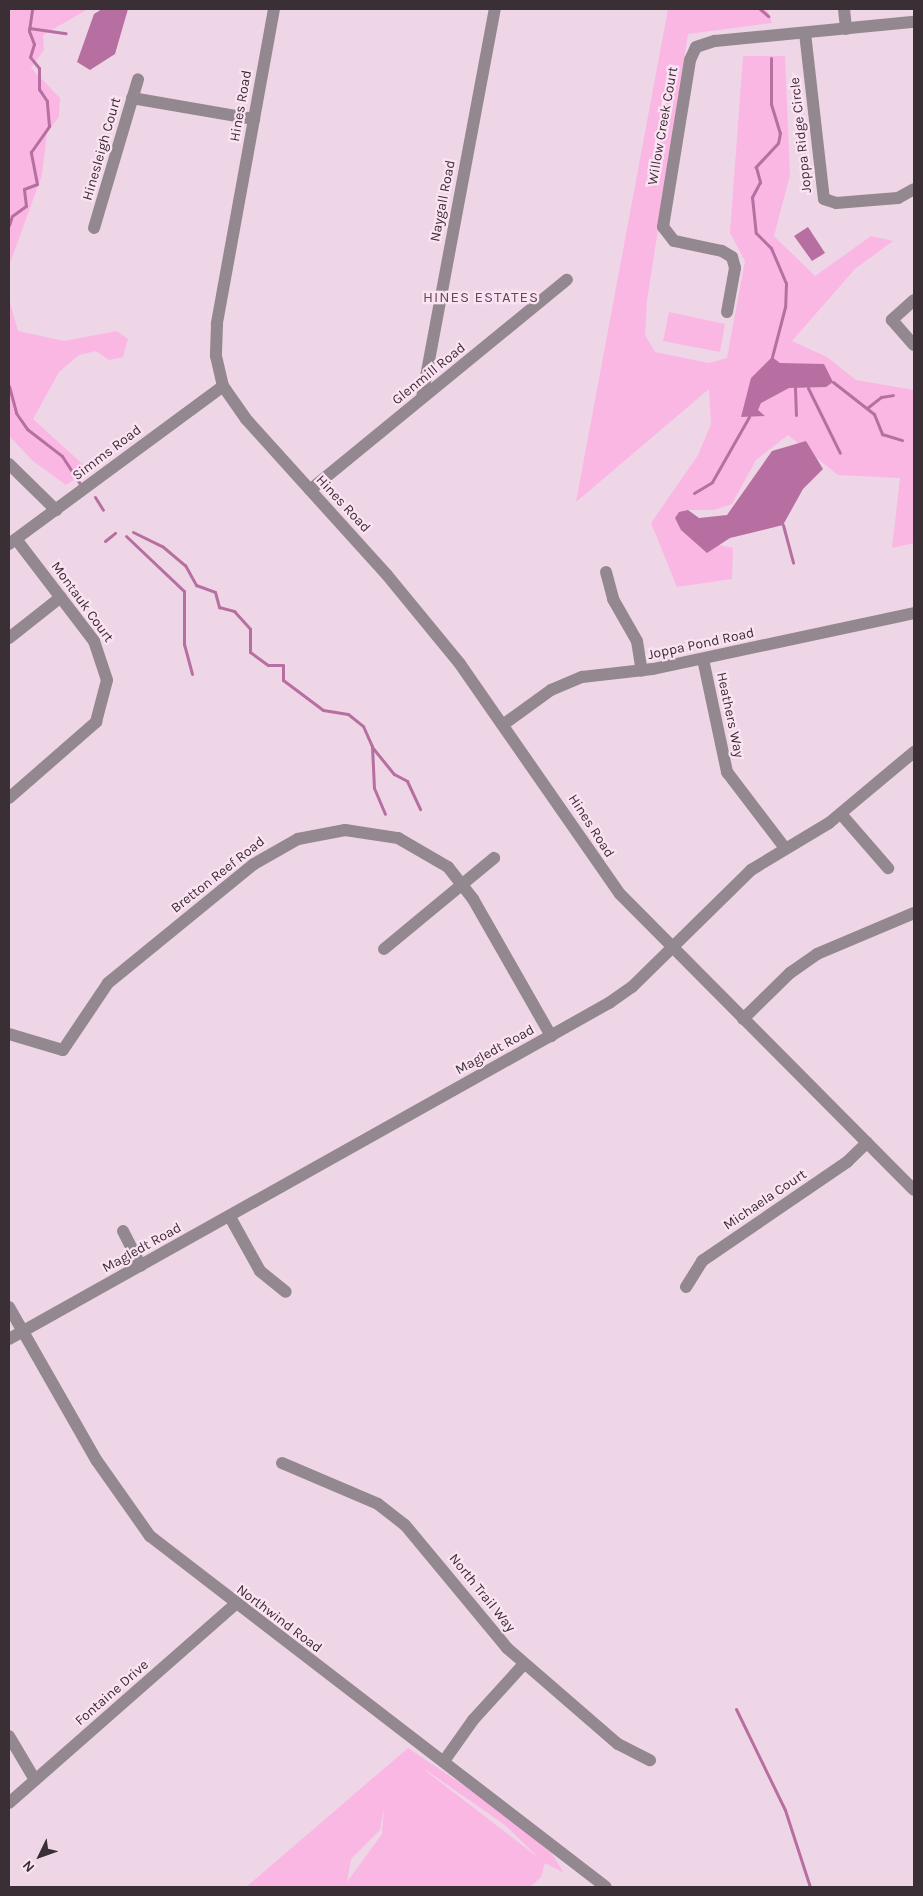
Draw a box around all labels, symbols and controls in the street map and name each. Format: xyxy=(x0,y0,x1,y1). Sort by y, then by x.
street label: Willow Creek Court xyxy=(644,65,682,187)
street label: Hines Road xyxy=(226,69,256,143)
street label: Joppa Ridge Circle xyxy=(787,76,815,194)
street label: Hinesleigh Court xyxy=(79,95,125,203)
street label: Naygall Road xyxy=(427,159,459,243)
district label: HINES ESTATES xyxy=(421,289,541,307)
street label: Glenmill Road xyxy=(389,339,469,409)
street label: Simms Road xyxy=(69,422,145,484)
street label: Hines Road xyxy=(312,472,374,536)
street label: Montauk Court xyxy=(47,558,117,646)
street label: Joppa Pond Road xyxy=(646,625,756,663)
street label: Heathers Way xyxy=(713,671,747,759)
street label: Hines Road xyxy=(564,791,618,861)
street label: Bretton Reef Road xyxy=(168,833,268,917)
street label: Magledt Road xyxy=(453,1021,537,1079)
street label: Michaela Court xyxy=(720,1166,810,1234)
street label: Magledt Road xyxy=(100,1219,184,1277)
street label: North Trail Way xyxy=(445,1550,519,1636)
street label: Northwind Road xyxy=(233,1581,325,1657)
street label: Fontaine Drive xyxy=(72,1657,152,1729)
north arrow xyxy=(15,1831,65,1881)
text: N xyxy=(19,1857,38,1876)

